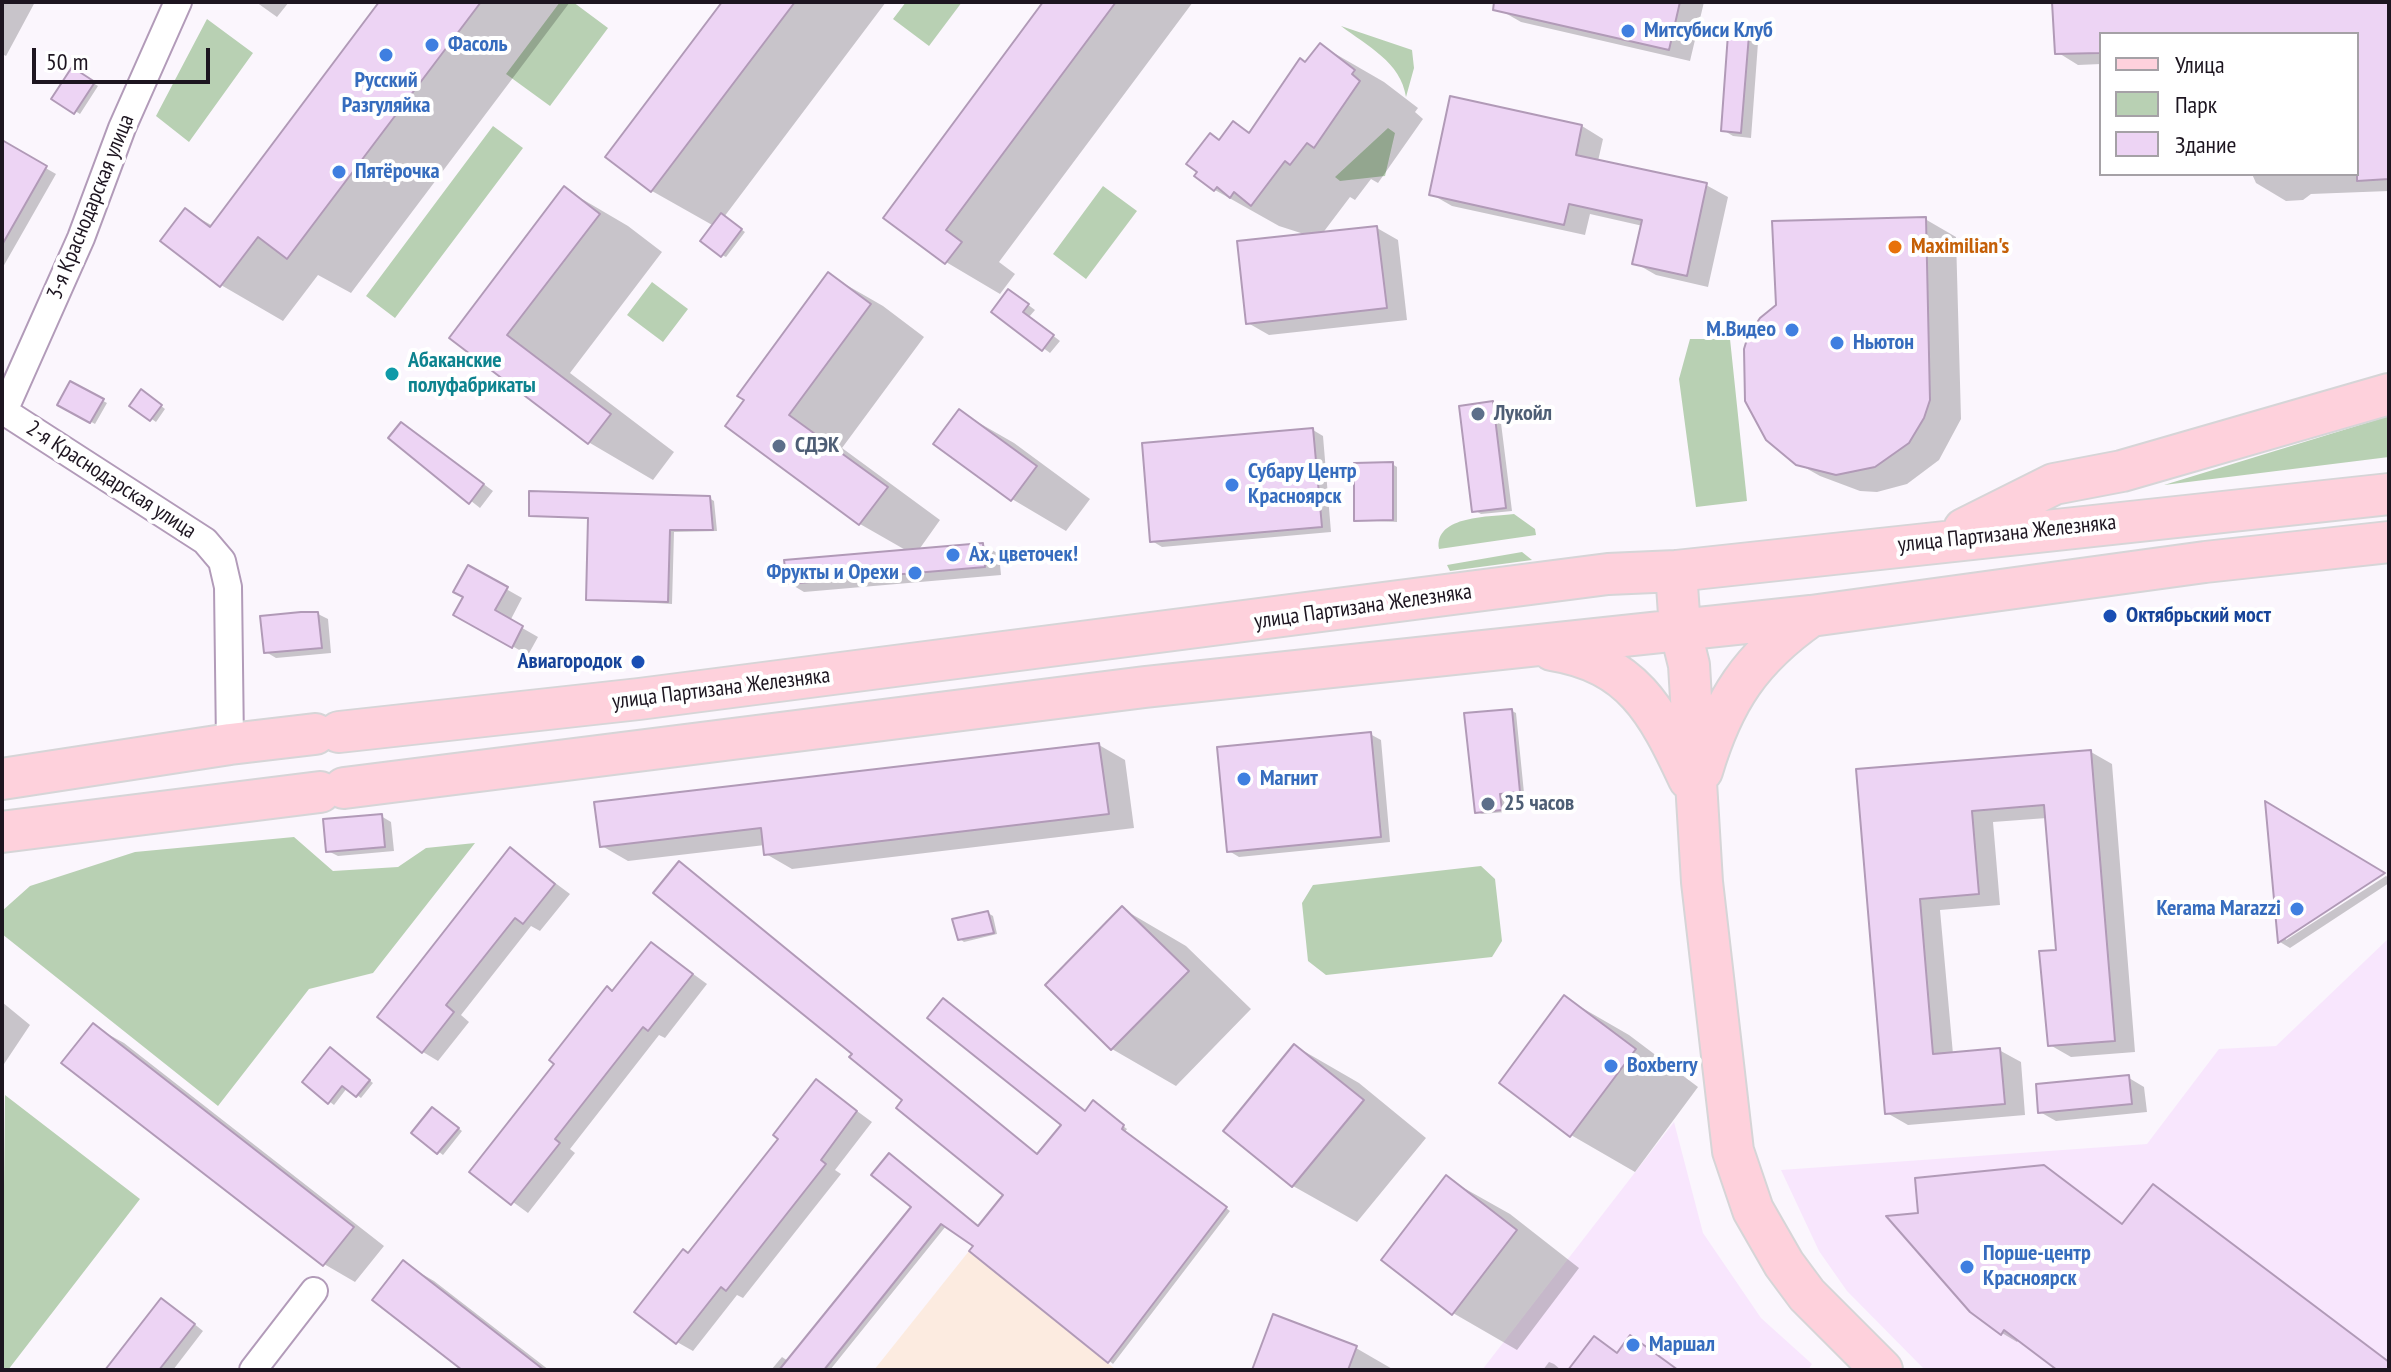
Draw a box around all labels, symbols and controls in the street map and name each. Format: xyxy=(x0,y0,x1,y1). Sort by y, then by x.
place label: Митсубиси Клуб xyxy=(1644,18,1773,44)
marker: Митсубиси Клуб xyxy=(1619,22,1637,40)
scale bar xyxy=(36,32,214,82)
place label: Фасоль xyxy=(448,32,508,58)
legend xyxy=(2099,32,2359,176)
marker: Фасоль xyxy=(423,36,441,54)
text: 50 m xyxy=(46,46,88,77)
marker: Русский Разгуляйка xyxy=(377,46,395,64)
text: Улица xyxy=(2175,49,2225,80)
place label: Русский Разгуляйка xyxy=(342,68,430,120)
text: Парк xyxy=(2175,89,2217,120)
street label: 3-я Краснодарская улица xyxy=(42,111,140,303)
text: Здание xyxy=(2175,129,2236,160)
place label: Пятёрочка xyxy=(355,159,440,185)
marker: Пятёрочка xyxy=(330,163,348,181)
place label: Maximilian's xyxy=(1911,234,2009,260)
marker: Maximilian's xyxy=(1886,238,1904,256)
place label: М.Видео xyxy=(1706,317,1776,343)
marker: М.Видео xyxy=(1783,321,1801,339)
place label: Ньютон xyxy=(1853,330,1914,356)
marker: Ньютон xyxy=(1828,334,1846,352)
place label: Абаканские полуфабрикаты xyxy=(408,348,536,400)
marker: Абаканские полуфабрикаты xyxy=(383,365,401,383)
place label: Лукойл xyxy=(1494,401,1552,427)
marker: Лукойл xyxy=(1469,405,1487,423)
street label: 2-я Краснодарская улица xyxy=(21,415,201,545)
place label: СДЭК xyxy=(795,433,839,459)
marker: СДЭК xyxy=(770,437,788,455)
place label: Субару Центр Красноярск xyxy=(1248,459,1357,510)
marker: Субару Центр Красноярск xyxy=(1223,476,1241,494)
street label: улица Партизана Железняка xyxy=(1897,509,2117,559)
place label: Ах, цветочек! xyxy=(969,542,1078,568)
marker: Ах, цветочек! xyxy=(944,546,962,564)
place label: Фрукты и Орехи xyxy=(767,560,899,586)
marker: Фрукты и Орехи xyxy=(906,564,924,582)
street label: улица Партизана Железняка xyxy=(1253,579,1473,635)
place label: Октябрьский мост xyxy=(2126,603,2271,629)
marker: Октябрьский мост xyxy=(2101,607,2119,625)
place label: Авиагородок xyxy=(517,649,622,675)
marker: Авиагородок xyxy=(629,653,647,671)
street label: улица Партизана Железняка xyxy=(611,663,831,715)
place label: Магнит xyxy=(1260,766,1318,792)
marker: Магнит xyxy=(1235,770,1253,788)
place label: 25 часов xyxy=(1504,791,1574,817)
marker: 25 часов xyxy=(1479,795,1497,813)
place label: Kerama Marazzi xyxy=(2156,896,2281,922)
marker: Kerama Marazzi xyxy=(2288,900,2306,918)
place label: Boxberry xyxy=(1627,1053,1698,1079)
marker: Boxberry xyxy=(1602,1057,1620,1075)
place label: Порше-центр Красноярск xyxy=(1983,1241,2091,1292)
marker: Порше-центр Красноярск xyxy=(1958,1258,1976,1276)
place label: Маршал xyxy=(1649,1332,1715,1358)
marker: Маршал xyxy=(1624,1336,1642,1354)

